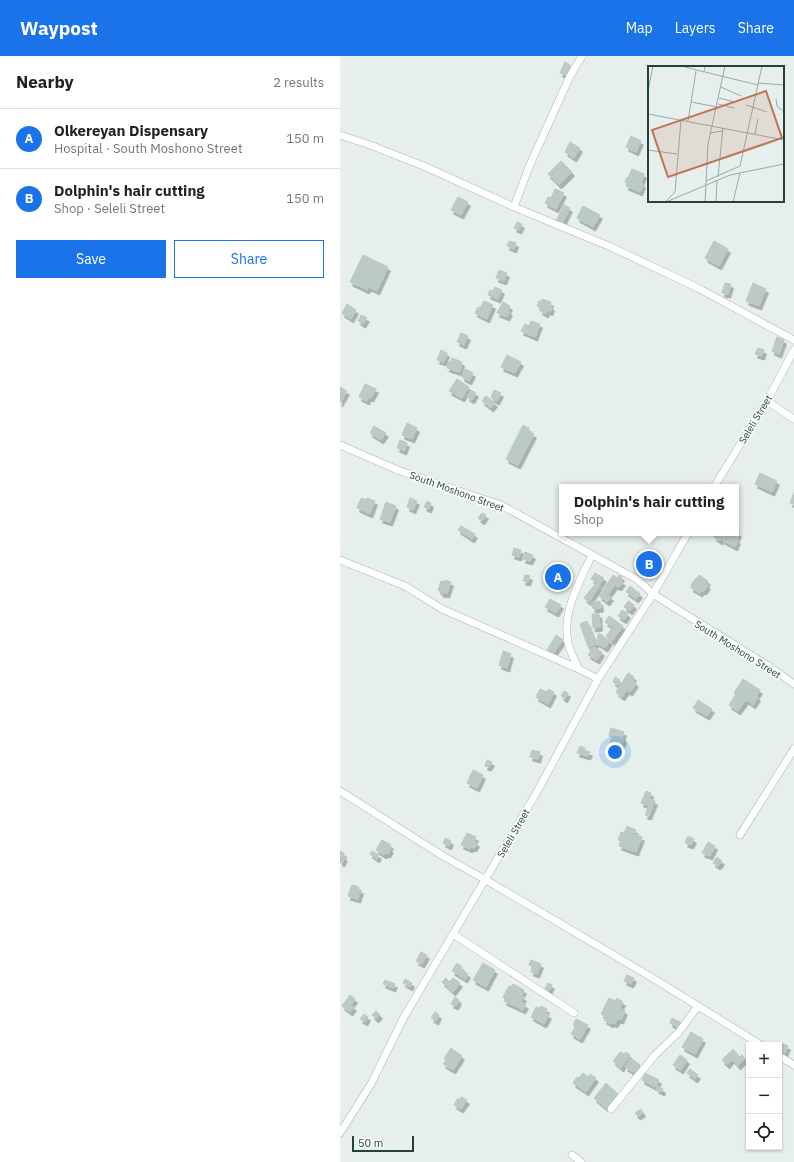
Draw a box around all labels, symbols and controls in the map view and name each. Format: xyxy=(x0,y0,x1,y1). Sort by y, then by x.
text: Waypost xyxy=(20,16,98,40)
text: Map xyxy=(626,19,653,37)
text: Layers xyxy=(675,19,716,37)
text: Share xyxy=(738,19,774,37)
inset map xyxy=(648,66,784,202)
text: Nearby xyxy=(16,71,74,93)
text: 2 results xyxy=(273,74,324,91)
text: Olkereyan Dispensary xyxy=(54,121,208,140)
text: A xyxy=(25,130,33,147)
text: 150 m xyxy=(286,130,324,147)
text: Hospital · South Moshono Street xyxy=(54,140,242,157)
text: Dolphin's hair cutting xyxy=(54,181,205,200)
text: B xyxy=(25,190,33,207)
text: 150 m xyxy=(286,190,324,207)
text: Shop · Seleli Street xyxy=(54,200,165,217)
button: Save xyxy=(16,240,166,278)
button: Share xyxy=(174,240,324,278)
street label: Seleli Street xyxy=(736,392,775,446)
street label: South Moshono Street xyxy=(408,468,506,515)
popup xyxy=(559,484,739,536)
text: Dolphin's hair cutting xyxy=(574,492,724,511)
text: Shop xyxy=(574,511,603,528)
pin: B xyxy=(636,549,662,579)
pin: A xyxy=(545,562,571,592)
street label: South Moshono Street xyxy=(692,618,784,682)
your location xyxy=(605,742,625,762)
street label: Seleli Street xyxy=(494,806,533,860)
map controls xyxy=(746,1042,782,1150)
button: + xyxy=(746,1042,782,1078)
button: − xyxy=(746,1078,782,1114)
button: locate xyxy=(746,1114,782,1150)
scale bar xyxy=(352,1134,414,1153)
text: 50 m xyxy=(358,1136,383,1150)

